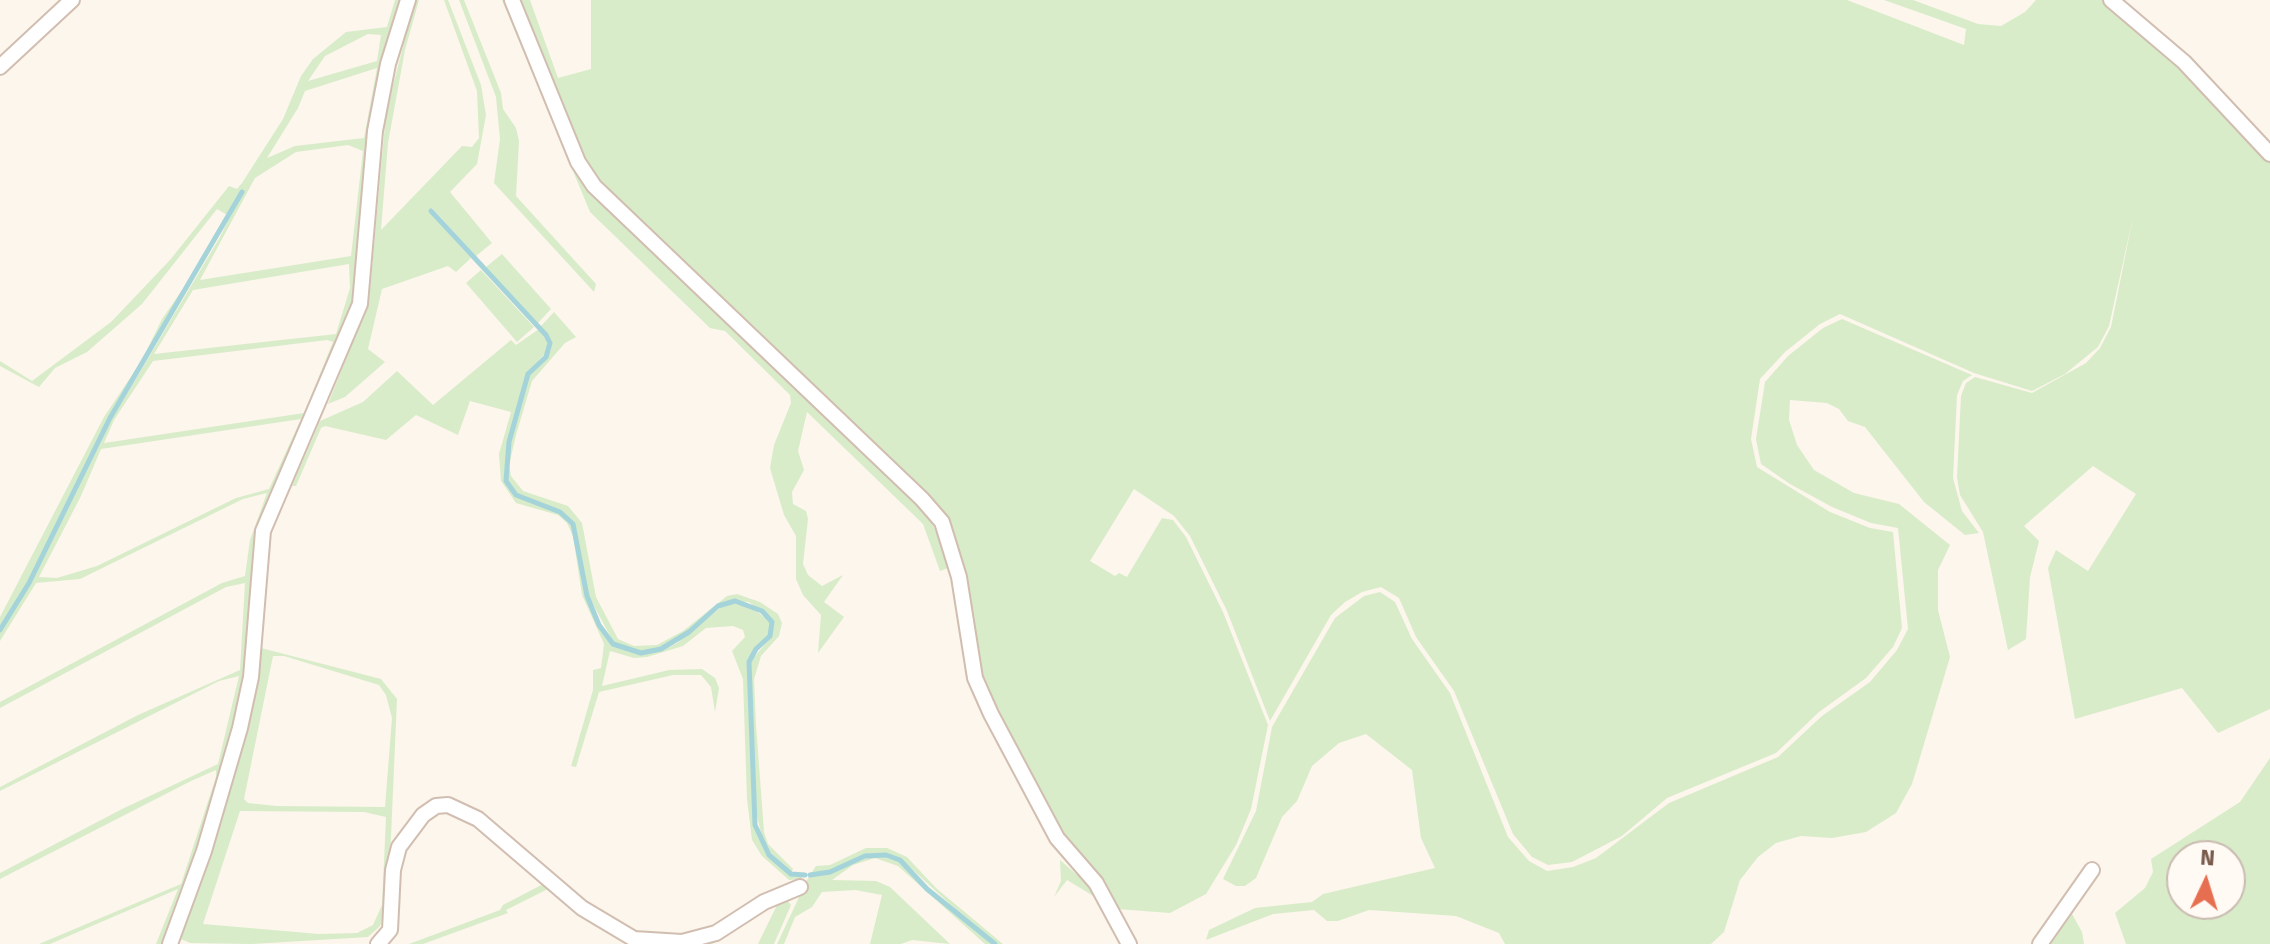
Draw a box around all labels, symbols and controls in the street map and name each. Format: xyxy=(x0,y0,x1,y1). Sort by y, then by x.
north arrow xyxy=(2166,840,2246,920)
text: N xyxy=(2199,844,2216,872)

